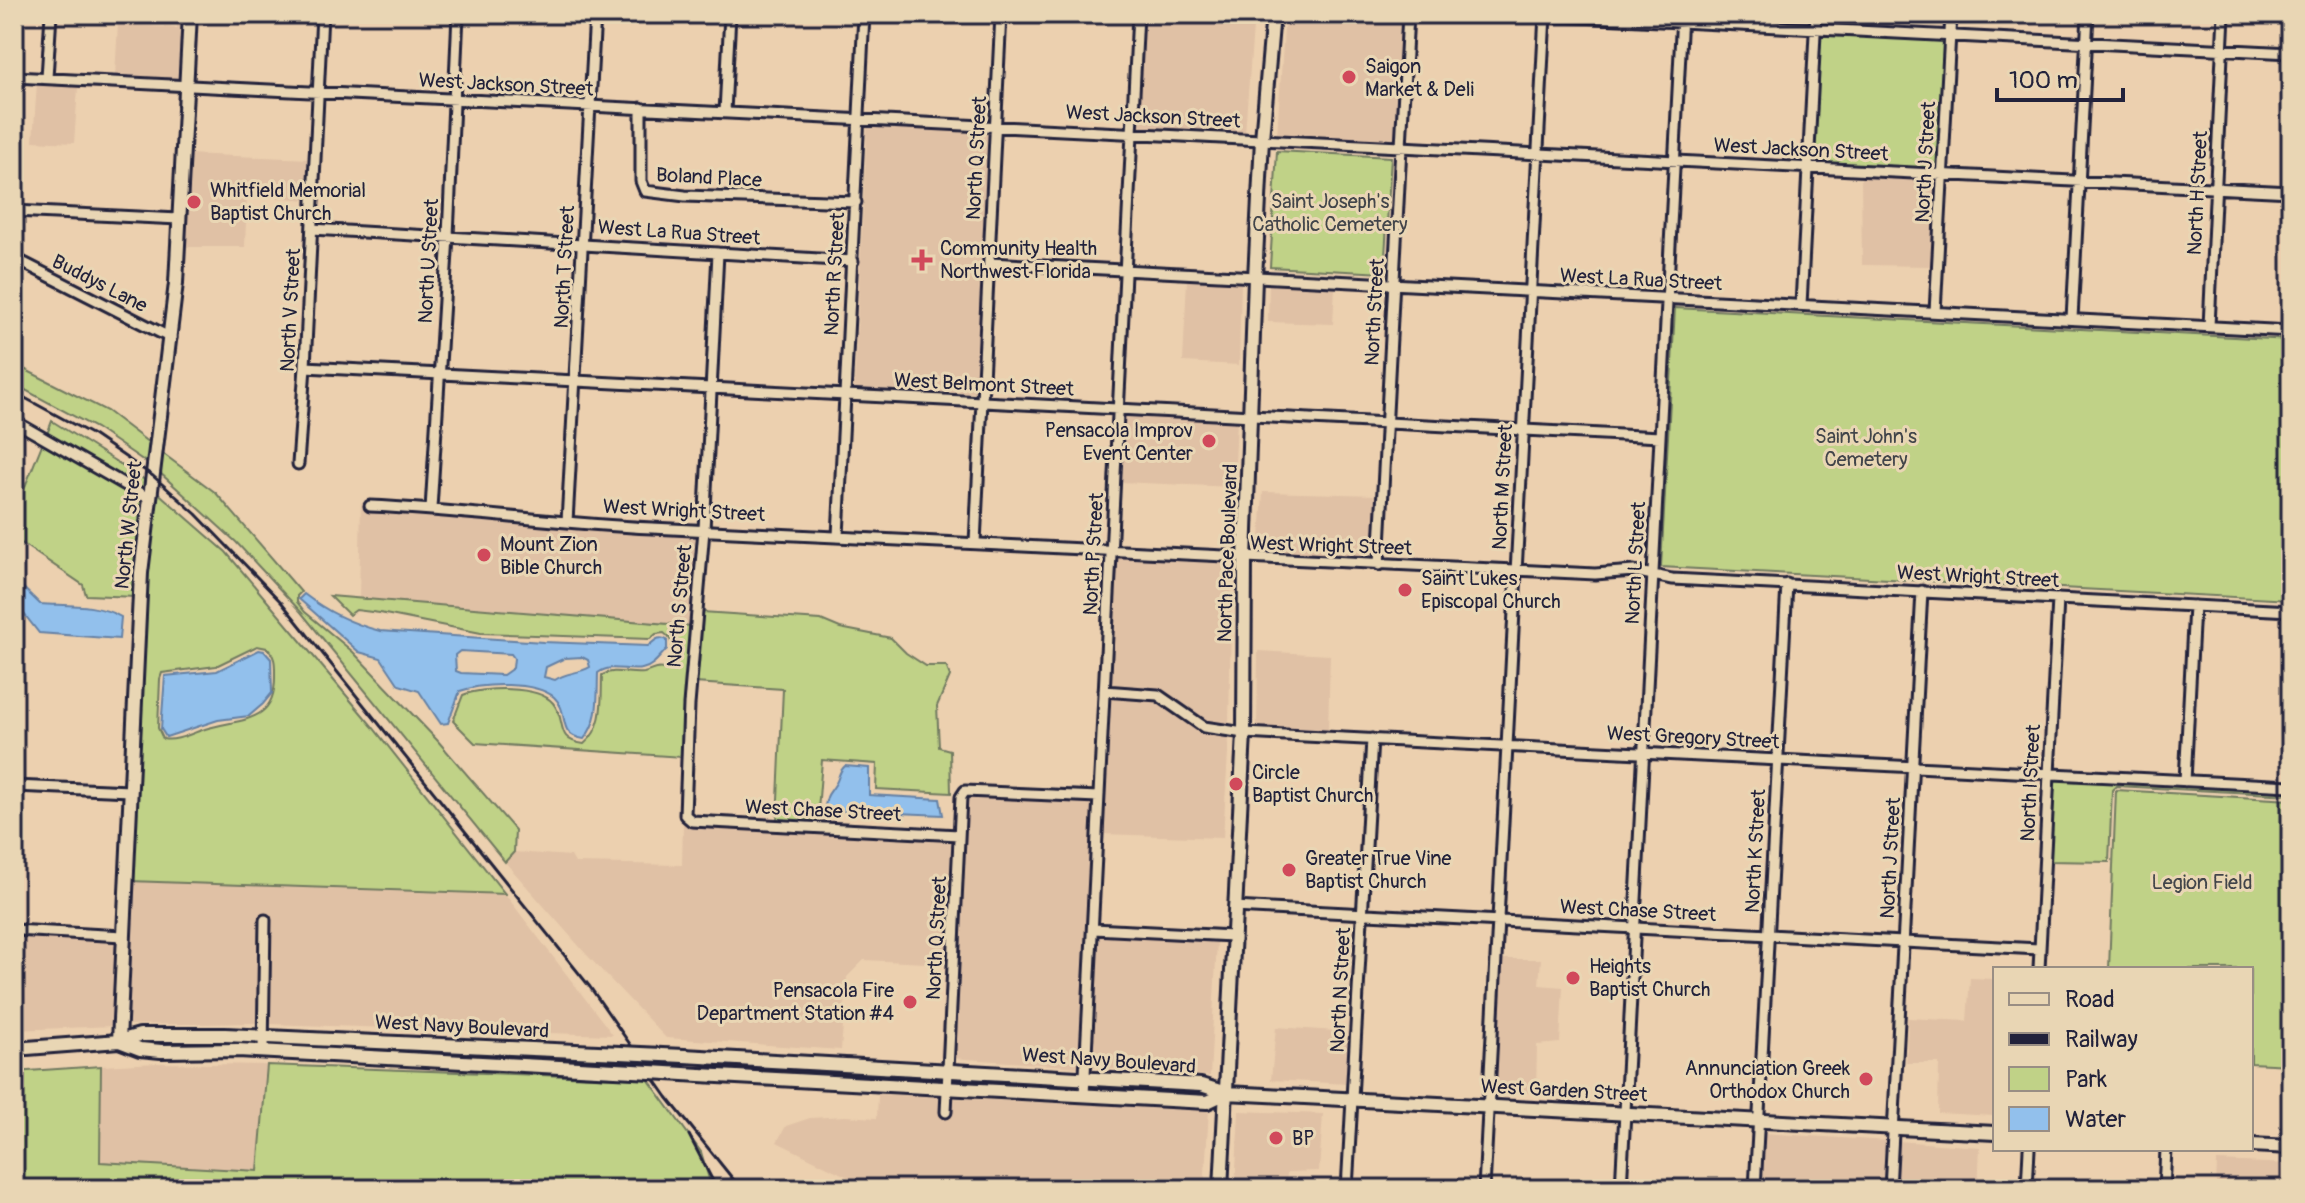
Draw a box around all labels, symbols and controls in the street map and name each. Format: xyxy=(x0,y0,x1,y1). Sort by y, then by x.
scale bar xyxy=(1997,52,2123,102)
place label: Saigon Market & Deli xyxy=(1365,54,1474,102)
text: 100 m xyxy=(2009,66,2078,95)
street label: West Jackson Street xyxy=(418,67,595,102)
marker: Saigon Market & Deli xyxy=(1340,68,1358,86)
street label: North Q Street xyxy=(961,95,992,221)
street label: West Jackson Street xyxy=(1065,99,1242,134)
street label: North J Street xyxy=(1910,100,1941,223)
street label: North H Street xyxy=(2182,129,2213,256)
street label: West Jackson Street xyxy=(1713,132,1890,167)
street label: Boland Place xyxy=(655,162,763,193)
place label: Whitfield Memorial Baptist Church xyxy=(210,178,366,226)
park label: Saint Joseph's Catholic Cemetery xyxy=(1252,189,1408,237)
marker: Whitfield Memorial Baptist Church xyxy=(185,193,203,211)
street label: North U Street xyxy=(413,197,444,324)
street label: North T Street xyxy=(549,204,580,329)
street label: North R Street xyxy=(819,211,850,336)
street label: West La Rua Street xyxy=(597,214,762,251)
place label: Community Health Northwest Florida xyxy=(940,236,1097,284)
street label: North V Street xyxy=(275,247,306,372)
street label: Buddys Lane xyxy=(48,249,152,318)
marker: Community Health Northwest Florida xyxy=(911,249,933,271)
street label: North Street xyxy=(1359,257,1390,366)
street label: West La Rua Street xyxy=(1559,263,1724,296)
street label: West Belmont Street xyxy=(893,367,1076,402)
place label: Pensacola Improv Event Center xyxy=(1045,418,1193,466)
street label: North M Street xyxy=(1487,422,1518,551)
park label: Saint John's Cemetery xyxy=(1815,424,1917,472)
marker: Pensacola Improv Event Center xyxy=(1200,432,1218,450)
street label: North W Street xyxy=(109,459,148,590)
street label: North Pace Boulevard xyxy=(1212,463,1243,643)
street label: North P Street xyxy=(1078,491,1109,616)
street label: West Wright Street xyxy=(602,494,767,527)
street label: North L Street xyxy=(1620,500,1651,625)
street label: West Wright Street xyxy=(1249,530,1413,561)
place label: Mount Zion Bible Church xyxy=(500,532,602,580)
street label: North S Street xyxy=(662,543,697,669)
marker: Mount Zion Bible Church xyxy=(475,546,493,564)
street label: West Wright Street xyxy=(1896,560,2061,593)
place label: Saint Lukes Episcopal Church xyxy=(1421,566,1561,614)
marker: Saint Lukes Episcopal Church xyxy=(1396,581,1414,599)
street label: West Gregory Street xyxy=(1606,720,1781,755)
street label: North I Street xyxy=(2015,723,2046,842)
place label: Circle Baptist Church xyxy=(1252,760,1373,808)
marker: Circle Baptist Church xyxy=(1227,775,1245,793)
street label: North K Street xyxy=(1740,788,1771,914)
street label: West Chase Street xyxy=(744,794,903,827)
street label: North J Street xyxy=(1875,796,1906,919)
place label: Greater True Vine Baptist Church xyxy=(1305,846,1452,894)
marker: Greater True Vine Baptist Church xyxy=(1280,861,1298,879)
park label: Legion Field xyxy=(2152,870,2252,895)
street label: North Q Street xyxy=(921,875,952,1001)
street label: West Chase Street xyxy=(1559,894,1718,927)
street label: North N Street xyxy=(1325,926,1356,1053)
place label: Heights Baptist Church xyxy=(1589,954,1710,1002)
legend xyxy=(1993,967,2253,1151)
marker: Heights Baptist Church xyxy=(1564,969,1582,987)
place label: Pensacola Fire Department Station #4 xyxy=(697,978,894,1026)
text: Road xyxy=(2065,985,2115,1014)
marker: Pensacola Fire Department Station #4 xyxy=(901,993,919,1011)
street label: West Navy Boulevard xyxy=(374,1009,550,1044)
text: Railway xyxy=(2065,1025,2138,1054)
street label: West Navy Boulevard xyxy=(1021,1042,1197,1079)
place label: Annunciation Greek Orthodox Church xyxy=(1685,1056,1851,1104)
text: Park xyxy=(2065,1065,2107,1094)
marker: Annunciation Greek Orthodox Church xyxy=(1857,1070,1875,1088)
street label: West Garden Street xyxy=(1480,1074,1649,1107)
text: Water xyxy=(2065,1105,2126,1134)
place label: BP xyxy=(1292,1126,1314,1151)
marker: BP xyxy=(1267,1129,1285,1147)

